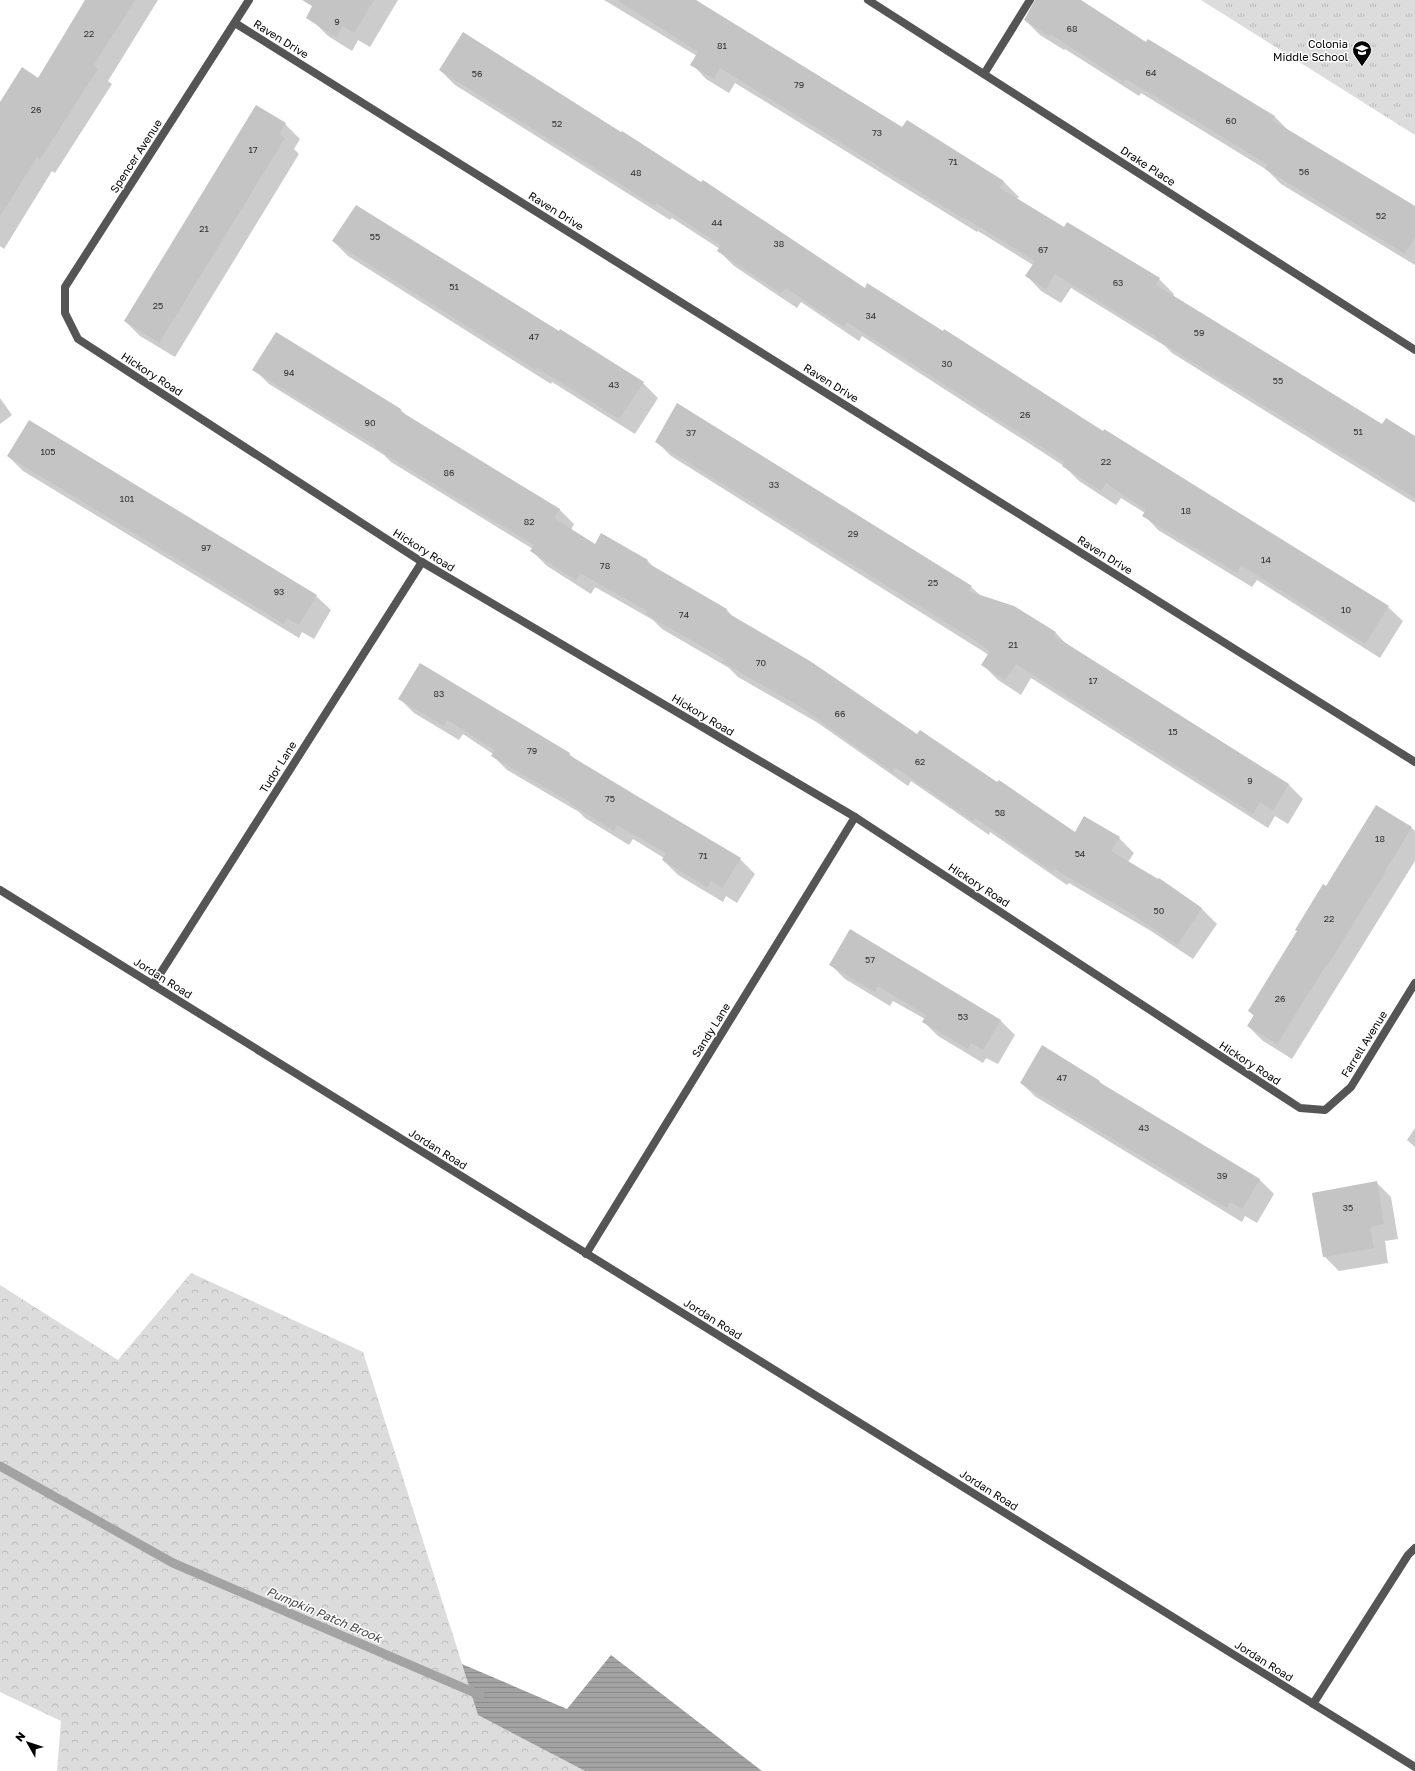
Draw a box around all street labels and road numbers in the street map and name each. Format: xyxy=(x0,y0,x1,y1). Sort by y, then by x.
street label: Raven Drive xyxy=(251,17,311,61)
street label: Spencer Avenue xyxy=(107,116,164,195)
street label: Drake Place xyxy=(1119,143,1178,188)
street label: Raven Drive xyxy=(526,189,586,233)
street label: Hickory Road xyxy=(119,349,185,398)
street label: Raven Drive xyxy=(801,361,861,405)
street label: Hickory Road xyxy=(391,525,458,574)
street label: Raven Drive xyxy=(1075,533,1135,577)
street label: Hickory Road xyxy=(670,691,737,738)
street label: Tudor Lane xyxy=(257,738,299,795)
street label: Hickory Road xyxy=(946,860,1012,909)
street label: Jordan Road xyxy=(132,954,195,1001)
street label: Sandy Lane xyxy=(689,1000,732,1059)
street label: Farrell Avenue xyxy=(1338,1008,1389,1079)
street label: Hickory Road xyxy=(1217,1038,1283,1087)
street label: Jordan Road xyxy=(407,1125,470,1172)
street label: Jordan Road xyxy=(682,1295,745,1342)
street label: Jordan Road xyxy=(958,1466,1021,1513)
street label: Jordan Road xyxy=(1233,1637,1296,1684)

